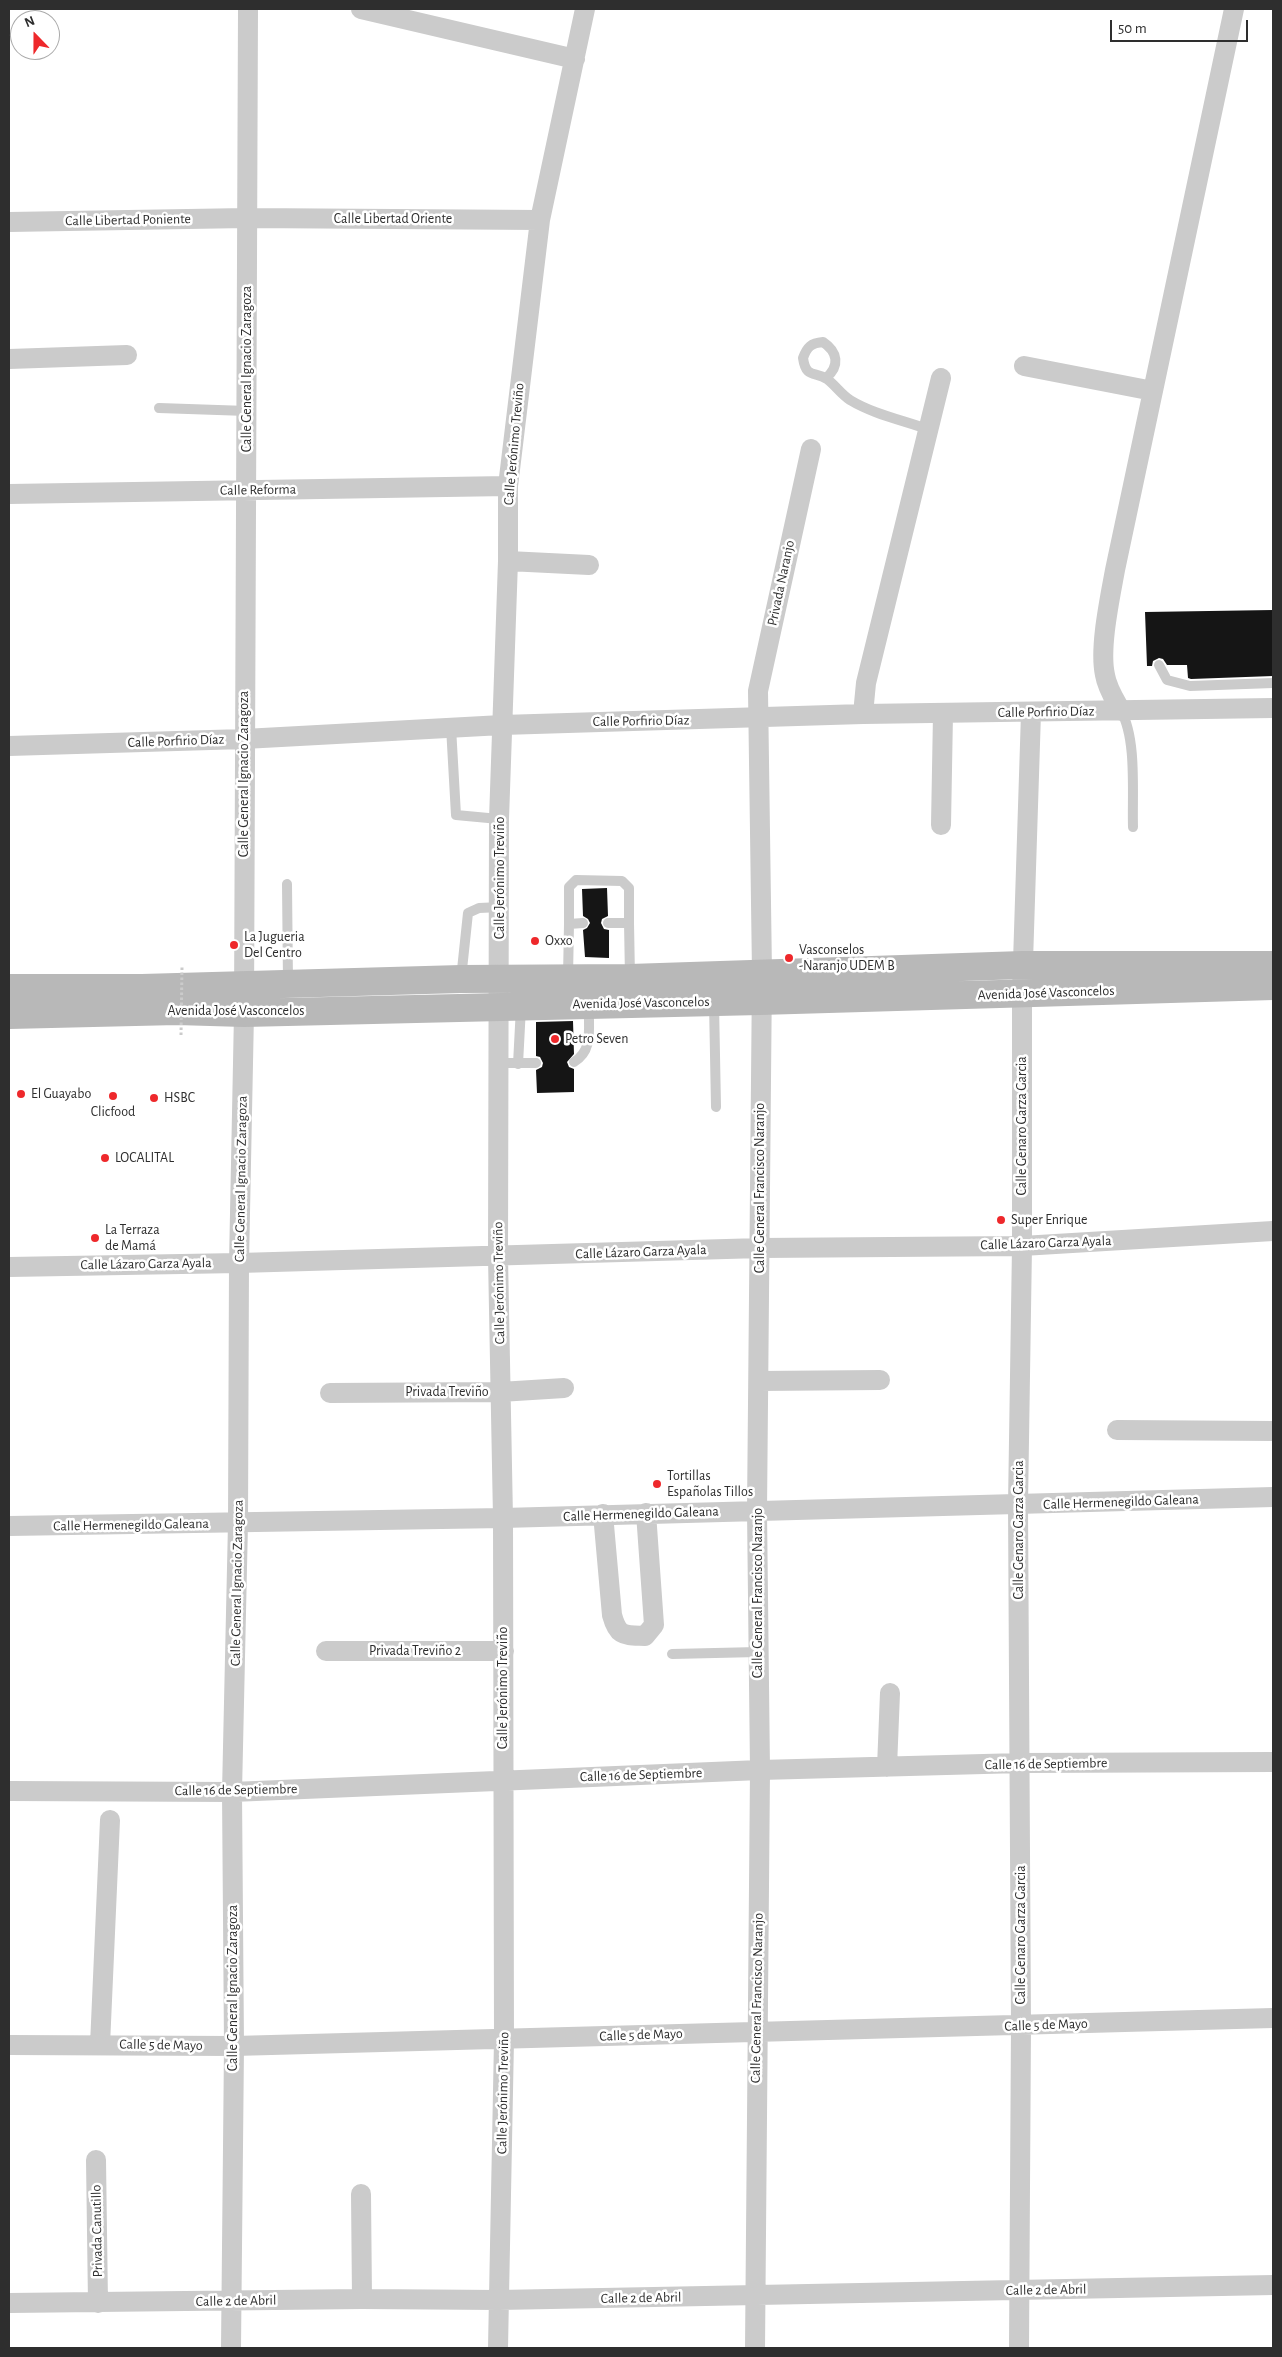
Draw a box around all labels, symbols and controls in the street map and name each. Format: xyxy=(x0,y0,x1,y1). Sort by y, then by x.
north arrow xyxy=(10,10,60,60)
scale bar xyxy=(1112,10,1250,42)
text: N xyxy=(23,14,37,30)
text: 50 m xyxy=(1118,21,1147,36)
street label: Calle Libertad Poniente xyxy=(65,211,191,229)
street label: Calle Libertad Oriente xyxy=(334,211,452,227)
street label: Calle General Ignacio Zaragoza xyxy=(239,286,255,452)
street label: Calle Jerónimo Treviño xyxy=(500,382,528,506)
street label: Calle Reforma xyxy=(220,481,296,499)
street label: Privada Naranjo xyxy=(764,539,798,627)
street label: Calle General Ignacio Zaragoza xyxy=(236,691,252,857)
street label: Calle Porfirio Díaz xyxy=(997,703,1095,721)
street label: Calle Porfirio Díaz xyxy=(592,712,690,730)
street label: Calle Porfirio Díaz xyxy=(127,731,225,751)
street label: Calle Jerónimo Treviño xyxy=(492,817,508,939)
place label: La Jugueria Del Centro xyxy=(244,929,305,962)
place label: Oxxo xyxy=(545,933,573,949)
marker: Oxxo xyxy=(529,935,541,947)
marker: La Jugueria Del Centro xyxy=(228,939,240,951)
place label: Vasconselos -Naranjo UDEM B xyxy=(799,942,895,974)
marker: Vasconselos -Naranjo UDEM B xyxy=(783,952,795,964)
street label: Avenida José Vasconcelos xyxy=(977,982,1115,1004)
street label: Avenida José Vasconcelos xyxy=(572,993,710,1013)
street label: Avenida José Vasconcelos xyxy=(167,1003,305,1019)
place label: Petro Seven xyxy=(565,1031,628,1047)
marker: Petro Seven xyxy=(549,1033,561,1045)
street label: Calle Genaro Garza Garcia xyxy=(1014,1056,1030,1196)
place label: El Guayabo xyxy=(31,1086,91,1102)
marker: El Guayabo xyxy=(15,1088,27,1100)
marker: Clicfood xyxy=(107,1090,119,1102)
place label: HSBC xyxy=(164,1090,195,1106)
marker: HSBC xyxy=(148,1092,160,1104)
street label: Calle General Ignacio Zaragoza xyxy=(231,1096,251,1262)
street label: Calle General Francisco Naranjo xyxy=(752,1103,768,1273)
place label: Clicfood xyxy=(91,1104,135,1120)
place label: LOCALITAL xyxy=(115,1150,174,1166)
marker: LOCALITAL xyxy=(99,1152,111,1164)
place label: Super Enrique xyxy=(1011,1212,1087,1228)
marker: Super Enrique xyxy=(995,1214,1007,1226)
place label: La Terraza de Mamá xyxy=(105,1222,160,1254)
street label: Calle Jerónimo Treviño xyxy=(490,1222,508,1344)
marker: La Terraza de Mamá xyxy=(89,1232,101,1244)
street label: Calle Lázaro Garza Ayala xyxy=(980,1232,1112,1254)
street label: Calle Lázaro Garza Ayala xyxy=(575,1241,707,1263)
street label: Calle Lázaro Garza Ayala xyxy=(80,1254,212,1274)
street label: Privada Treviño xyxy=(405,1384,489,1400)
street label: Calle Genaro Garza Garcia xyxy=(1011,1460,1027,1600)
place label: Tortillas Españolas Tillos xyxy=(667,1468,753,1500)
marker: Tortillas Españolas Tillos xyxy=(651,1478,663,1490)
street label: Calle Hermenegildo Galeana xyxy=(1043,1491,1199,1513)
street label: Calle General Ignacio Zaragoza xyxy=(227,1500,247,1666)
street label: Calle Hermenegildo Galeana xyxy=(563,1503,719,1525)
street label: Calle General Francisco Naranjo xyxy=(750,1508,766,1678)
street label: Calle Hermenegildo Galeana xyxy=(53,1515,209,1535)
street label: Calle Jerónimo Treviño xyxy=(495,1627,511,1749)
street label: Privada Treviño 2 xyxy=(369,1643,461,1659)
street label: Calle 16 de Septiembre xyxy=(985,1755,1107,1773)
street label: Calle 16 de Septiembre xyxy=(579,1764,703,1786)
street label: Calle 16 de Septiembre xyxy=(175,1781,297,1799)
street label: Calle Genaro Garza Garcia xyxy=(1013,1865,1029,2005)
street label: Calle General Ignacio Zaragoza xyxy=(225,1905,241,2071)
street label: Calle General Francisco Naranjo xyxy=(747,1913,767,2083)
street label: Calle 5 de Mayo xyxy=(1004,2015,1088,2035)
street label: Calle 5 de Mayo xyxy=(599,2025,683,2045)
street label: Calle Jerónimo Treviño xyxy=(494,2032,512,2154)
street label: Calle 5 de Mayo xyxy=(119,2036,203,2054)
street label: Privada Canutillo xyxy=(88,2184,106,2278)
street label: Calle 2 de Abril xyxy=(1006,2281,1086,2299)
street label: Calle 2 de Abril xyxy=(601,2289,681,2307)
street label: Calle 2 de Abril xyxy=(196,2292,276,2310)

